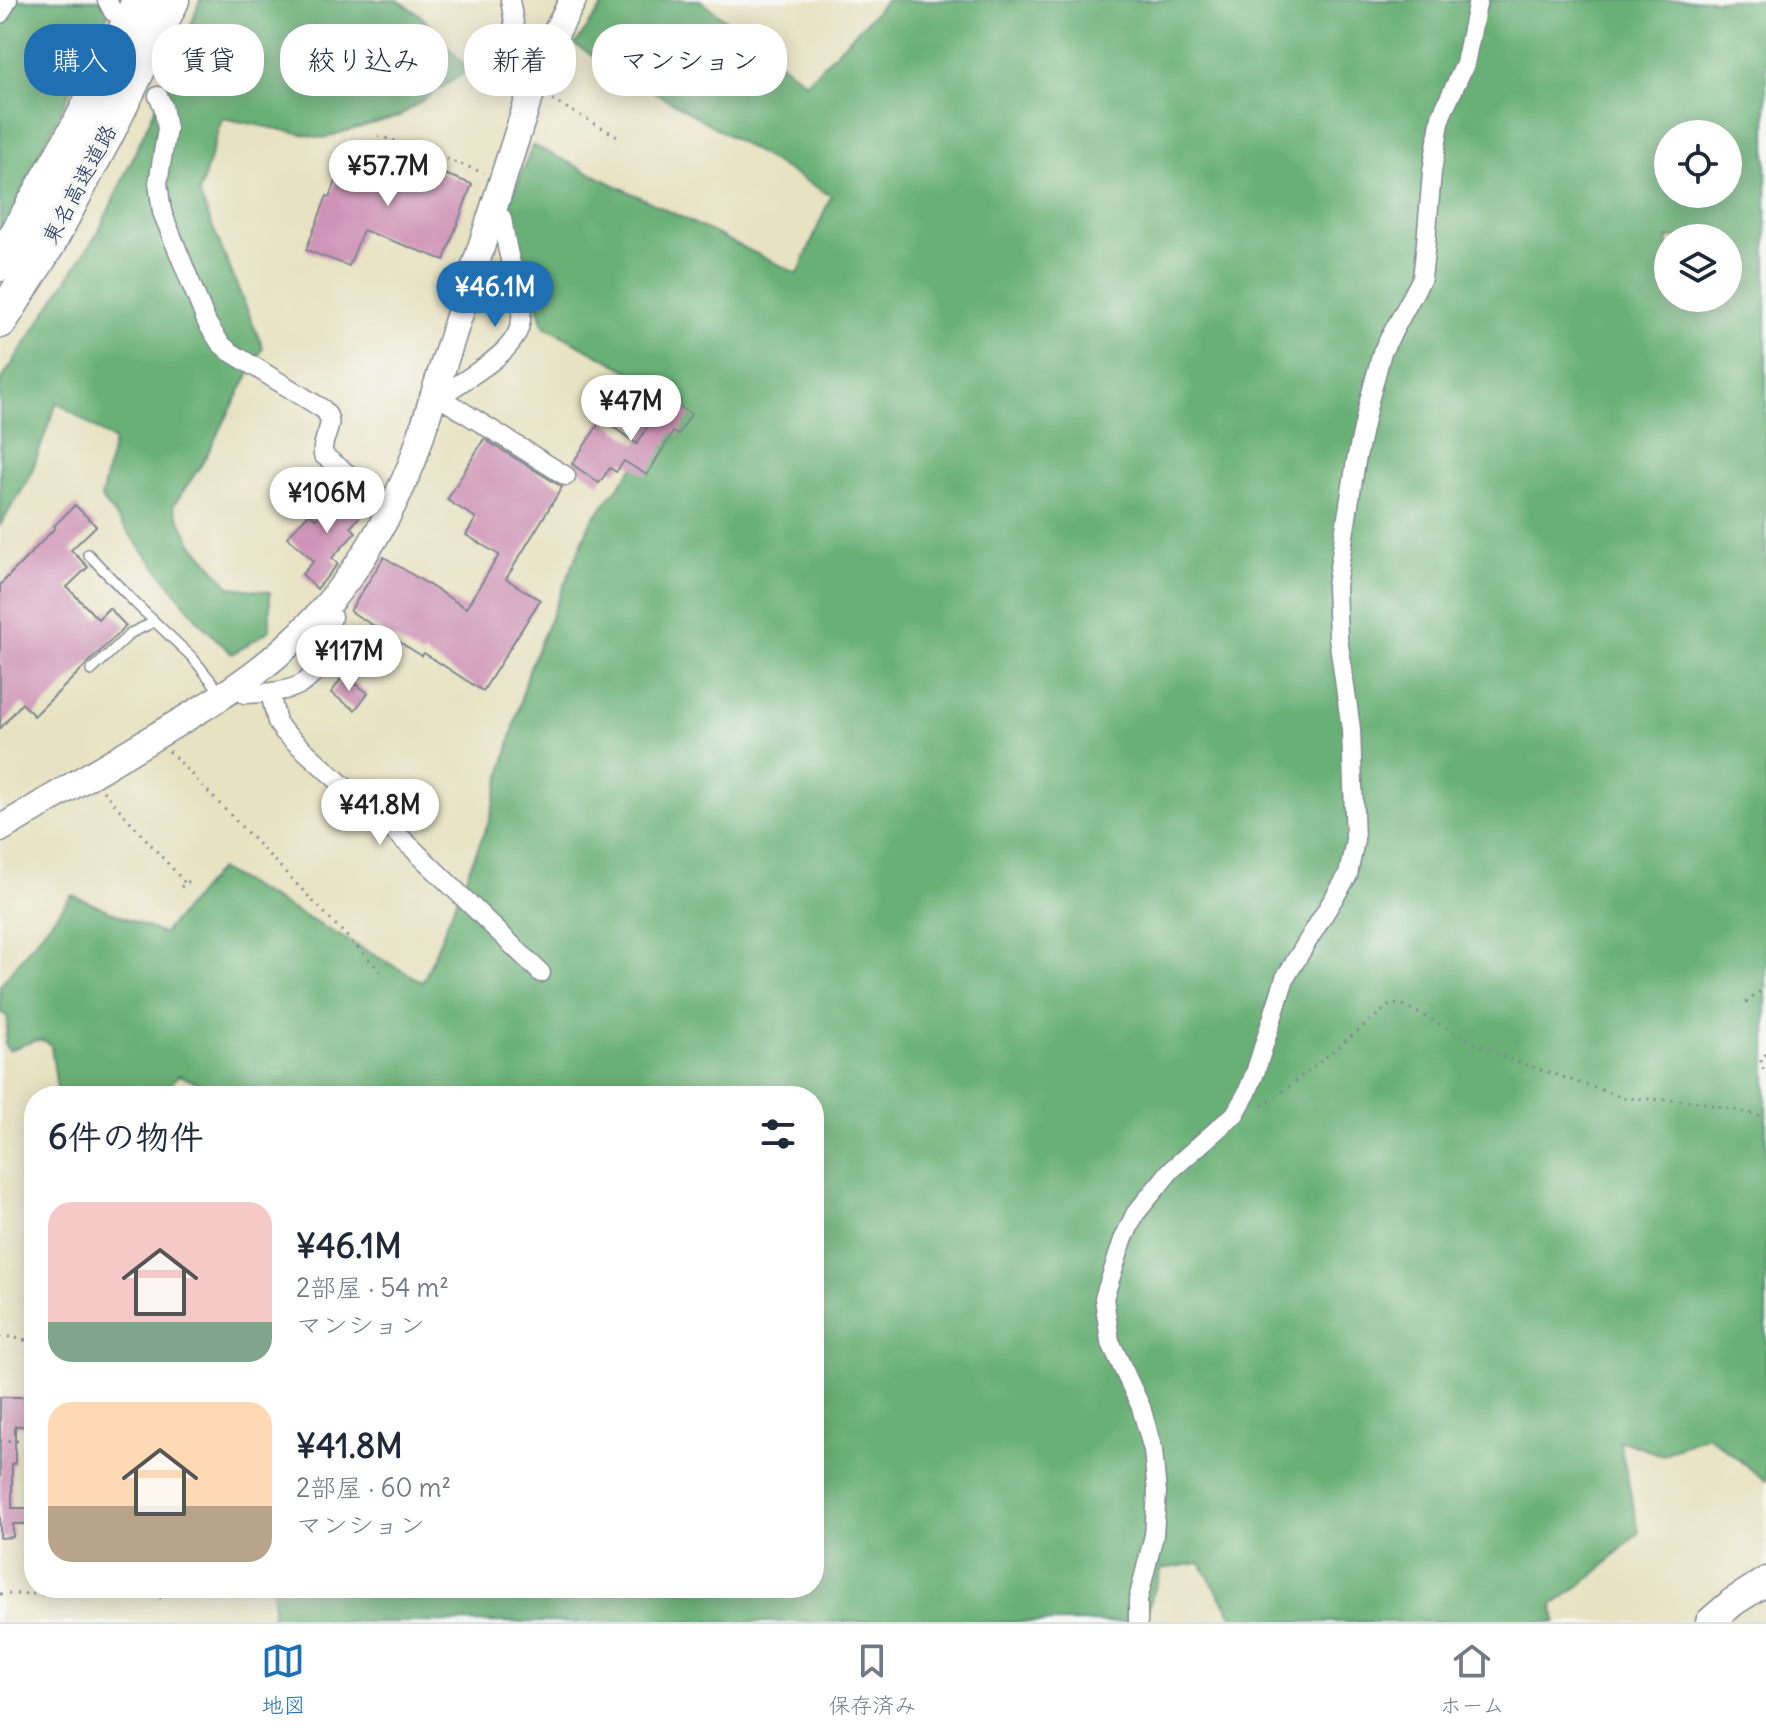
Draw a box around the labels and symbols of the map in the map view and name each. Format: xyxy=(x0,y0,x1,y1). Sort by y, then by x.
street label: 東名高速道路 xyxy=(36,119,122,249)
pin: ¥57.7M xyxy=(323,140,453,208)
pin: ¥46.1M xyxy=(430,261,560,329)
pin: ¥47M xyxy=(584,375,678,443)
pin: ¥106M xyxy=(271,467,383,535)
pin: ¥117M xyxy=(293,625,405,693)
pin: ¥41.8M xyxy=(315,779,445,847)

